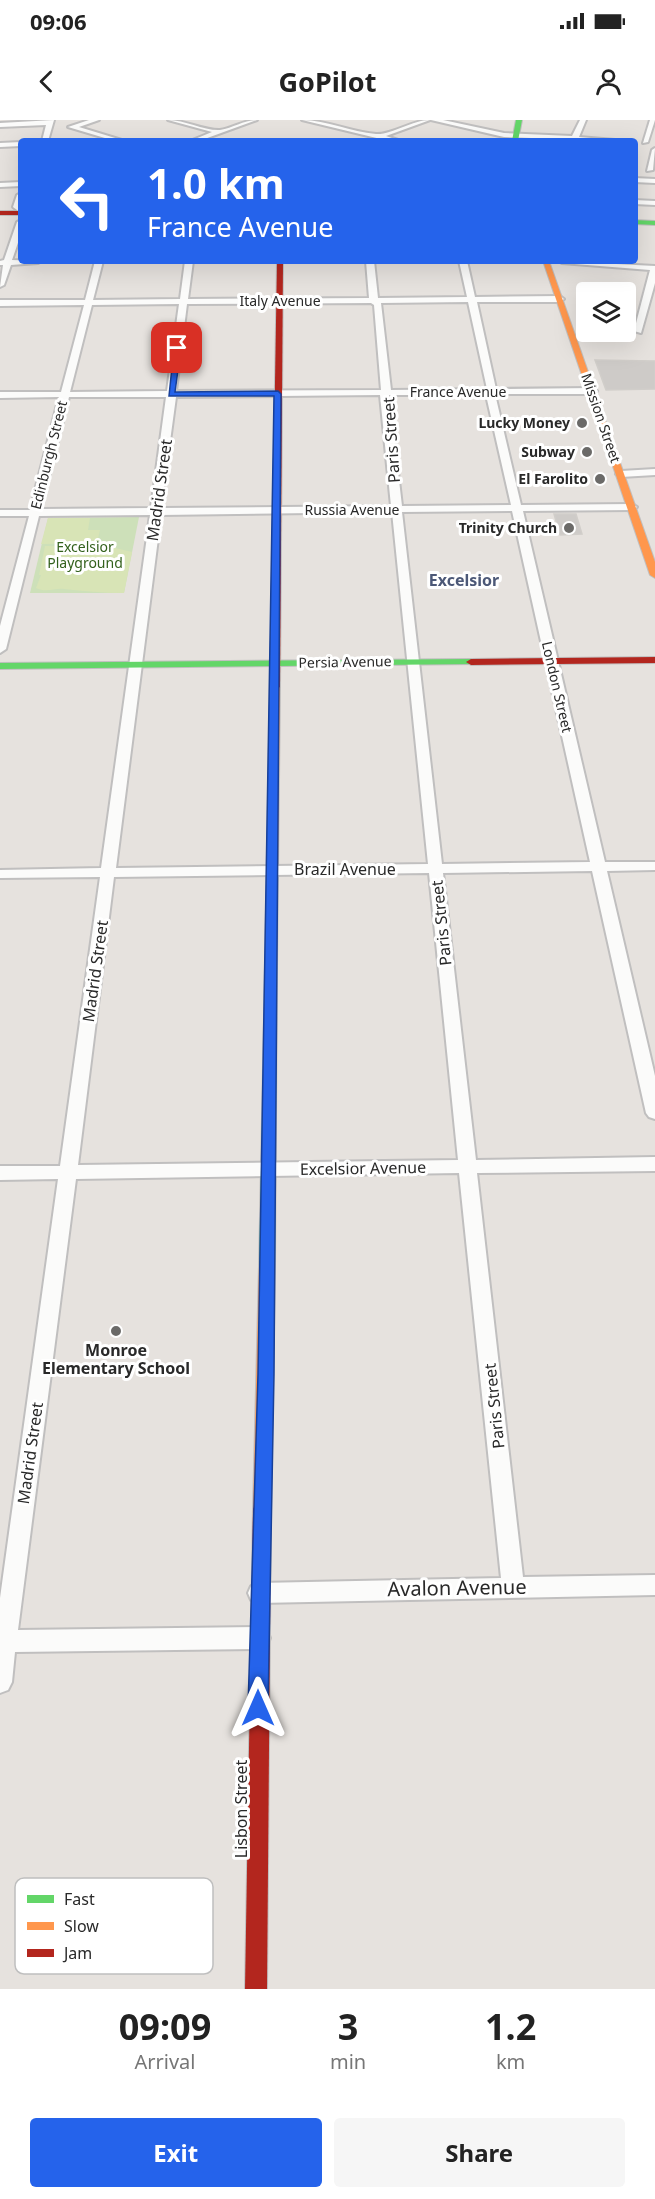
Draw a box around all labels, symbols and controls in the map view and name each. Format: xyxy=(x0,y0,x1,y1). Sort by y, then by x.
text: 09:06 xyxy=(30,6,87,36)
text: GoPilot xyxy=(279,63,376,100)
icon: back xyxy=(30,65,63,98)
icon: person xyxy=(592,65,625,98)
text: 1.0 km xyxy=(147,154,285,211)
icon: left xyxy=(48,162,126,240)
text: France Avenue xyxy=(147,208,333,245)
map controls xyxy=(576,282,636,342)
button: layers xyxy=(576,282,636,342)
street label: Italy Avenue xyxy=(239,291,321,310)
pin xyxy=(151,322,202,373)
icon: arrive xyxy=(160,331,193,364)
street label: Mission Street xyxy=(577,371,626,465)
street label: France Avenue xyxy=(410,382,506,401)
street label: Paris Street xyxy=(377,396,405,484)
street label: Edinburgh Street xyxy=(26,398,71,511)
place label: Lucky Money xyxy=(478,413,570,432)
marker: Lucky Money xyxy=(575,416,589,430)
street label: Madrid Street xyxy=(141,437,177,542)
place label: Subway xyxy=(521,442,575,461)
marker: Subway xyxy=(580,445,594,459)
place label: El Farolito xyxy=(518,469,588,488)
marker: El Farolito xyxy=(593,472,607,486)
street label: Russia Avenue xyxy=(304,500,400,519)
place label: Trinity Church xyxy=(459,518,557,537)
marker: Trinity Church xyxy=(562,521,576,535)
park label: Excelsior Playground xyxy=(47,537,123,572)
district label: Excelsior xyxy=(429,569,499,591)
street label: London Street xyxy=(538,639,577,734)
street label: Persia Avenue xyxy=(298,651,392,672)
street label: Brazil Avenue xyxy=(294,858,396,880)
street label: Paris Street xyxy=(426,879,456,967)
street label: Madrid Street xyxy=(77,918,113,1023)
street label: Excelsior Avenue xyxy=(300,1156,426,1180)
marker: Monroe Elementary School xyxy=(109,1324,123,1338)
place label: Monroe Elementary School xyxy=(42,1339,190,1379)
street label: Paris Street xyxy=(479,1362,509,1450)
street label: Madrid Street xyxy=(12,1400,48,1505)
street label: Avalon Avenue xyxy=(387,1573,527,1602)
position arrow xyxy=(226,1676,290,1740)
street label: Lisbon Street xyxy=(230,1760,252,1858)
legend xyxy=(15,1878,213,1974)
text: Fast xyxy=(64,1888,95,1910)
text: Slow xyxy=(64,1915,99,1937)
text: Jam xyxy=(62,1942,92,1964)
text: 09:09 xyxy=(119,2002,211,2051)
text: 3 xyxy=(338,2002,358,2051)
text: 1.2 xyxy=(485,2002,536,2051)
text: Arrival xyxy=(134,2048,195,2075)
text: min xyxy=(330,2048,366,2075)
text: km xyxy=(496,2048,525,2075)
button: Exit xyxy=(30,2118,322,2187)
button: Share xyxy=(334,2118,625,2187)

